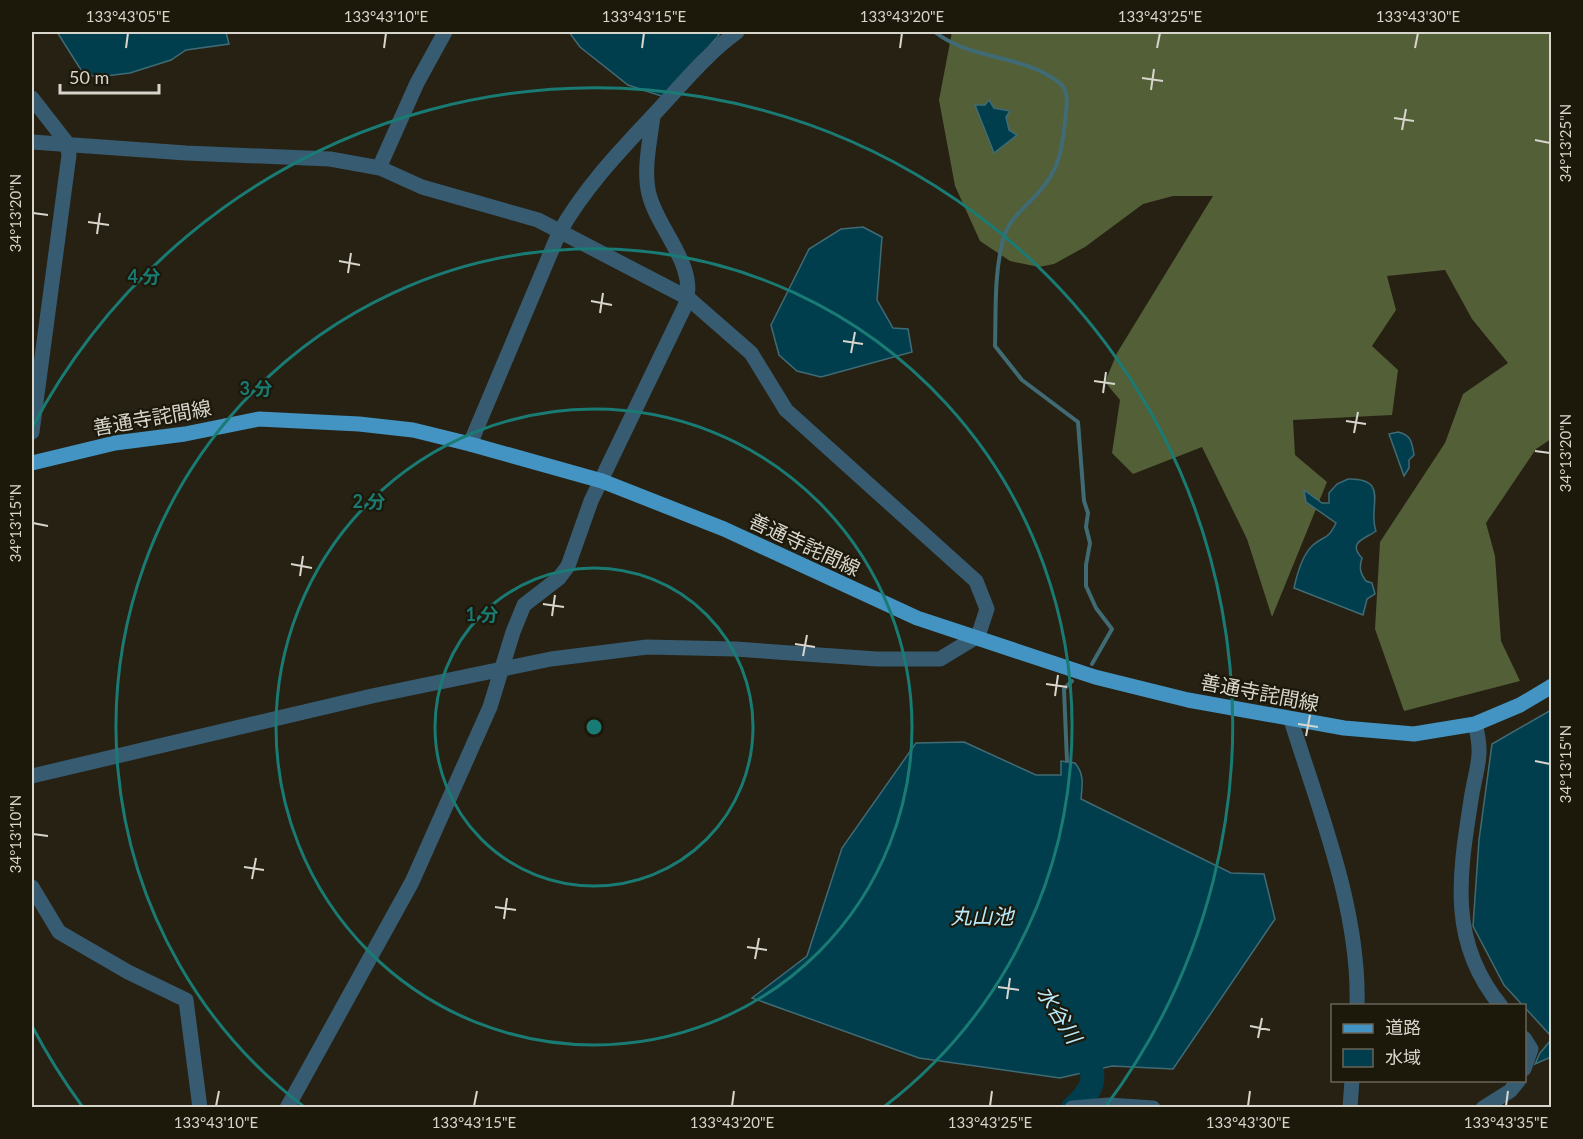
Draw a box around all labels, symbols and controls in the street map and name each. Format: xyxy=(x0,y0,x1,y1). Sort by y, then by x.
text: 133°43'05"E xyxy=(86,7,170,25)
text: 133°43'10"E xyxy=(344,7,428,25)
text: 133°43'15"E xyxy=(602,7,686,25)
text: 133°43'20"E xyxy=(860,7,944,25)
text: 133°43'25"E xyxy=(1118,7,1202,25)
text: 133°43'30"E xyxy=(1376,7,1460,25)
scale bar xyxy=(60,57,159,95)
text: 50 m xyxy=(69,66,109,88)
text: 34°13'25"N xyxy=(1556,104,1574,182)
text: 34°13'20"N xyxy=(6,174,24,252)
text: 4 分 xyxy=(128,265,160,287)
text: 3 分 xyxy=(240,377,272,399)
street label: 善通寺詫間線 xyxy=(91,395,213,439)
text: 34°13'20"N xyxy=(1556,414,1574,492)
text: 34°13'15"N xyxy=(6,484,24,562)
text: 2 分 xyxy=(353,490,385,512)
street label: 善通寺詫間線 xyxy=(746,508,864,580)
text: 1 分 xyxy=(466,603,498,625)
street label: 善通寺詫間線 xyxy=(1199,669,1321,715)
centre of rings xyxy=(584,717,604,737)
text: 34°13'15"N xyxy=(1556,725,1574,803)
text: 34°13'10"N xyxy=(6,795,24,873)
water label: 丸山池 xyxy=(951,903,1015,928)
water label: 水谷川 xyxy=(1033,981,1088,1049)
legend xyxy=(1331,1004,1526,1082)
text: 道路 xyxy=(1385,1016,1421,1038)
text: 水域 xyxy=(1385,1046,1421,1068)
text: 133°43'10"E xyxy=(174,1113,258,1131)
text: 133°43'15"E xyxy=(432,1113,516,1131)
text: 133°43'20"E xyxy=(690,1113,774,1131)
text: 133°43'25"E xyxy=(948,1113,1032,1131)
text: 133°43'30"E xyxy=(1206,1113,1290,1131)
text: 133°43'35"E xyxy=(1464,1113,1548,1131)

